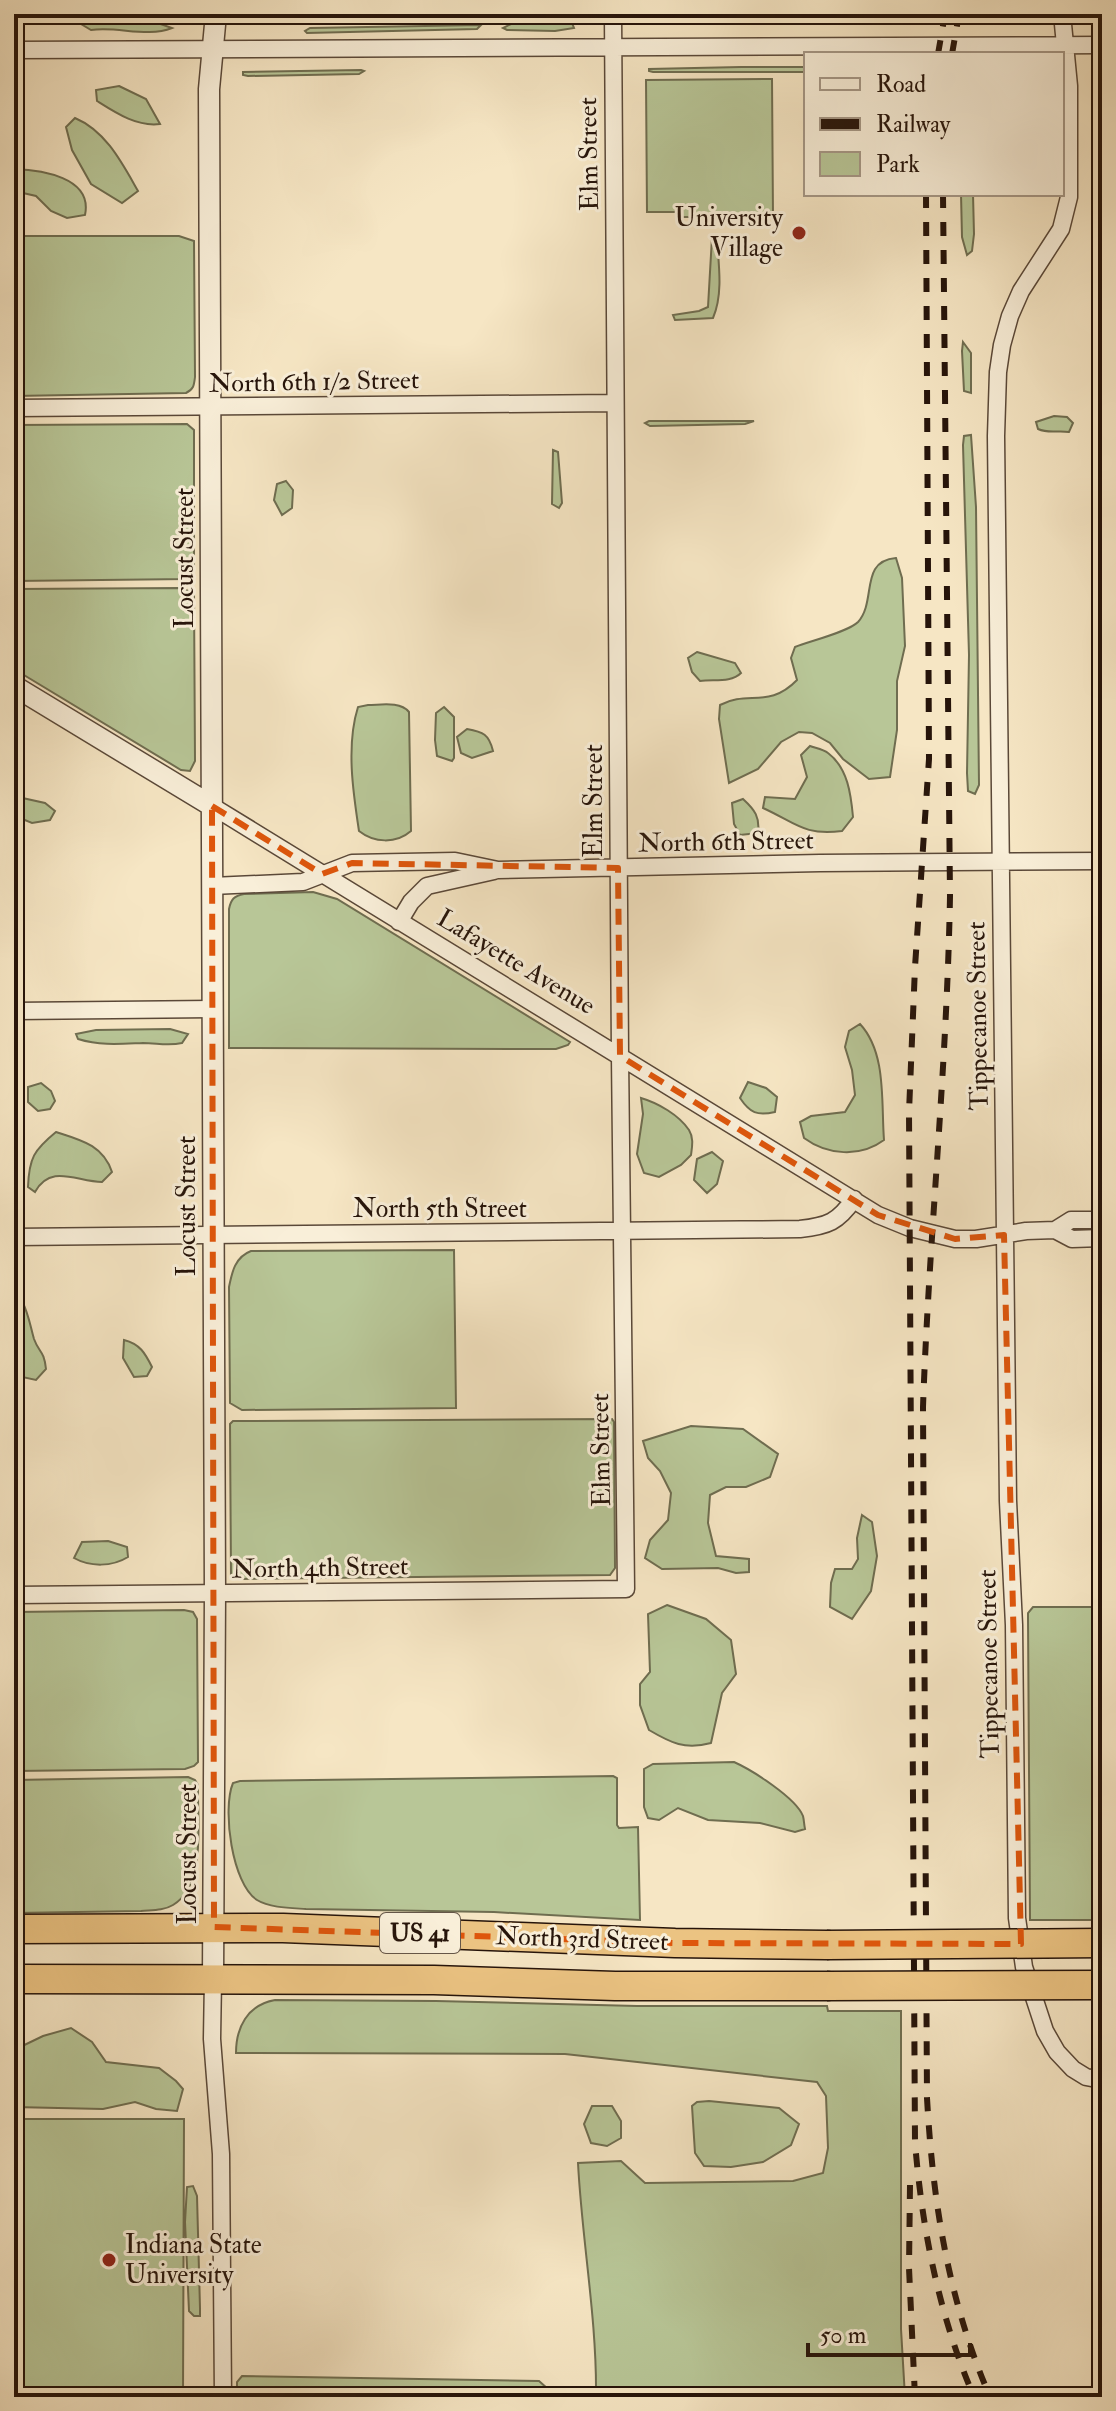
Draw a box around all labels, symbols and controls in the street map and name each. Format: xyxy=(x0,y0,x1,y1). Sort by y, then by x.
legend xyxy=(804,52,1064,196)
text: Road xyxy=(876,69,926,100)
street label: Elm Street xyxy=(572,97,606,211)
text: Railway xyxy=(876,109,951,140)
text: Park xyxy=(876,149,920,180)
place label: University Village xyxy=(675,202,784,264)
marker: University Village xyxy=(790,224,808,242)
street label: North 6th 1/2 Street xyxy=(209,364,419,400)
street label: Locust Street xyxy=(169,488,201,628)
street label: Elm Street xyxy=(578,744,610,858)
street label: North 6th Street xyxy=(638,824,814,860)
street label: Lafayette Avenue xyxy=(431,902,601,1022)
street label: Tippecanoe Street xyxy=(960,921,997,1111)
street label: Locust Street xyxy=(171,1136,203,1276)
street label: North 5th Street xyxy=(353,1193,527,1225)
street label: Elm Street xyxy=(584,1393,618,1507)
street label: North 4th Street xyxy=(231,1550,409,1586)
street label: Tippecanoe Street xyxy=(971,1569,1008,1759)
street label: Locust Street xyxy=(172,1784,204,1924)
road number: US 41 xyxy=(380,1913,460,1953)
street label: North 3rd Street xyxy=(495,1920,669,1958)
place label: Indiana State University xyxy=(125,2229,262,2291)
marker: Indiana State University xyxy=(100,2251,118,2269)
scale bar xyxy=(808,2307,970,2357)
text: 50 m xyxy=(820,2320,867,2351)

